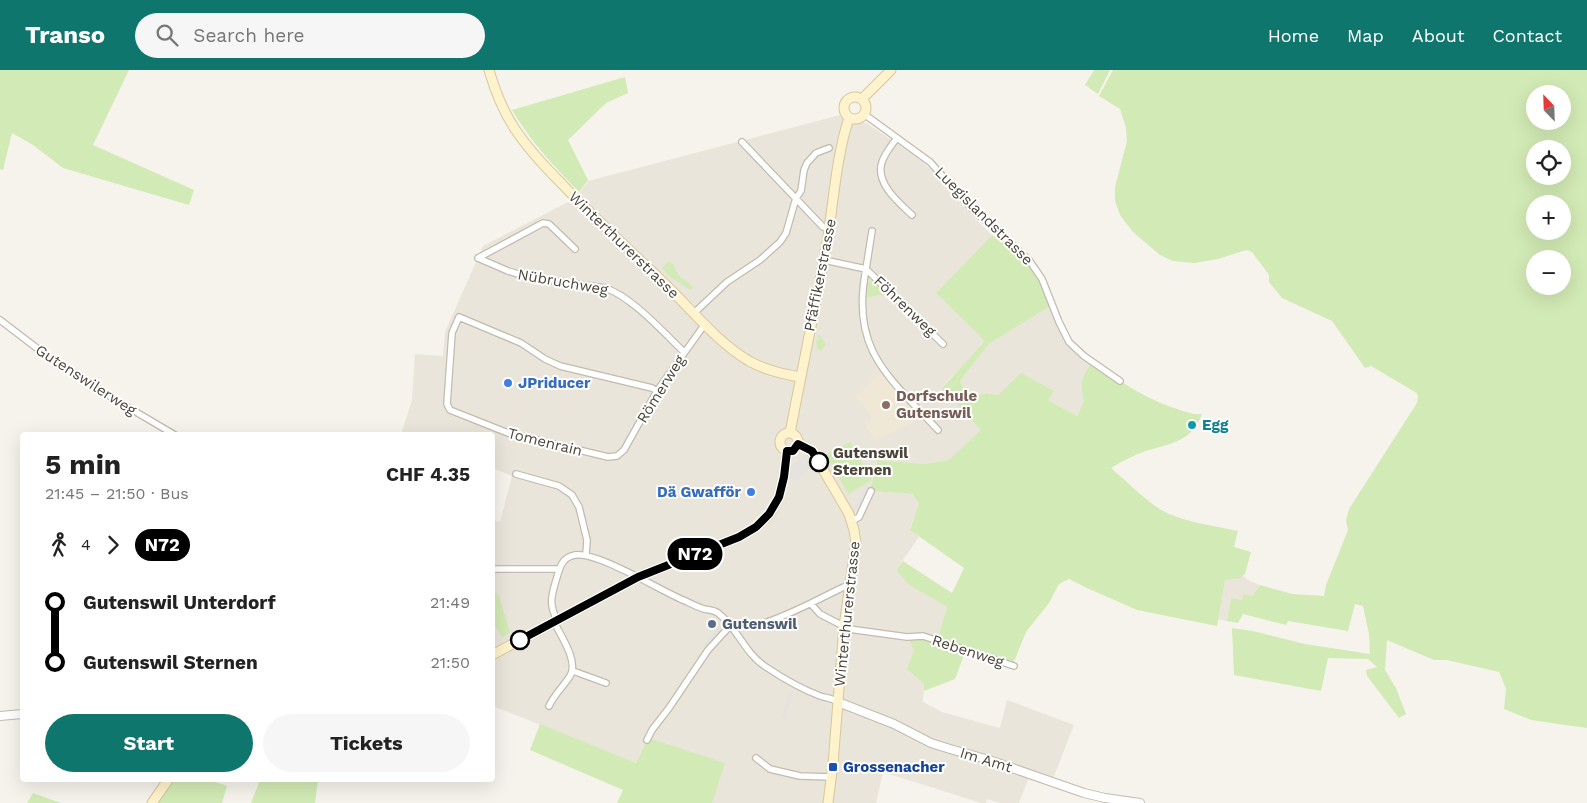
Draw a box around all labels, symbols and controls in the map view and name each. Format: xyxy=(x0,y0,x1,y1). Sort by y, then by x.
search box xyxy=(135,13,485,58)
text: Transo xyxy=(25,21,105,49)
icon: search xyxy=(153,21,181,49)
text: Search here xyxy=(193,24,305,47)
text: Home xyxy=(1268,25,1319,46)
text: Map xyxy=(1347,25,1384,46)
text: About xyxy=(1412,25,1464,46)
text: Contact xyxy=(1492,25,1562,46)
north arrow xyxy=(1526,85,1571,130)
map controls xyxy=(1526,85,1571,295)
button: locate xyxy=(1526,140,1571,185)
street label: Luegislandstrasse xyxy=(931,163,1037,269)
street label: Winterthurerstrasse xyxy=(565,188,683,302)
button: + xyxy=(1526,195,1571,240)
street label: Pfäffikerstrasse xyxy=(800,217,840,333)
button: − xyxy=(1526,250,1571,295)
street label: Nübruchweg xyxy=(516,265,610,299)
street label: Föhrenweg xyxy=(870,272,940,340)
street label: Gutenswilerweg xyxy=(32,341,140,419)
street label: Römerweg xyxy=(633,352,689,426)
place label: JPriducer xyxy=(518,374,591,392)
marker: JPriducer xyxy=(502,377,514,389)
place label: Dorfschule Gutenswil xyxy=(896,387,978,422)
marker: Dorfschule Gutenswil xyxy=(880,399,892,411)
place label: Egg xyxy=(1202,416,1229,434)
marker: Egg xyxy=(1186,419,1198,431)
street label: Tomenrain xyxy=(506,424,584,460)
place label: Gutenswil Sternen xyxy=(833,444,908,479)
text: 5 min xyxy=(45,448,121,481)
marker: Gutenswil Sternen xyxy=(809,452,829,472)
text: CHF 4.35 xyxy=(386,463,470,486)
place label: Dä Gwafför xyxy=(657,483,742,501)
text: 21:45 – 21:50 · Bus xyxy=(45,484,189,503)
marker: Dä Gwafför xyxy=(745,486,757,498)
icon: walk xyxy=(45,531,73,559)
icon: forward xyxy=(99,531,127,559)
text: N72 xyxy=(145,534,180,555)
text: 4 xyxy=(81,535,91,554)
line badge: N72 xyxy=(666,538,724,570)
street label: Winterthurerstrasse xyxy=(830,540,864,688)
text: N72 xyxy=(677,543,713,564)
text: Gutenswil Unterdorf xyxy=(83,591,276,614)
text: 21:49 xyxy=(430,593,470,612)
place label: Gutenswil xyxy=(722,615,797,633)
marker: Gutenswil xyxy=(706,618,718,630)
unlabelled marker xyxy=(510,630,530,650)
street label: Rebenweg xyxy=(930,631,1006,671)
text: Gutenswil Sternen xyxy=(83,651,258,674)
text: 21:50 xyxy=(430,653,470,672)
button: Start xyxy=(45,714,253,772)
button: Tickets xyxy=(263,714,470,772)
street label: Im Amt xyxy=(958,744,1015,777)
place label: Grossenacher xyxy=(843,758,945,776)
marker: Grossenacher xyxy=(827,761,839,773)

